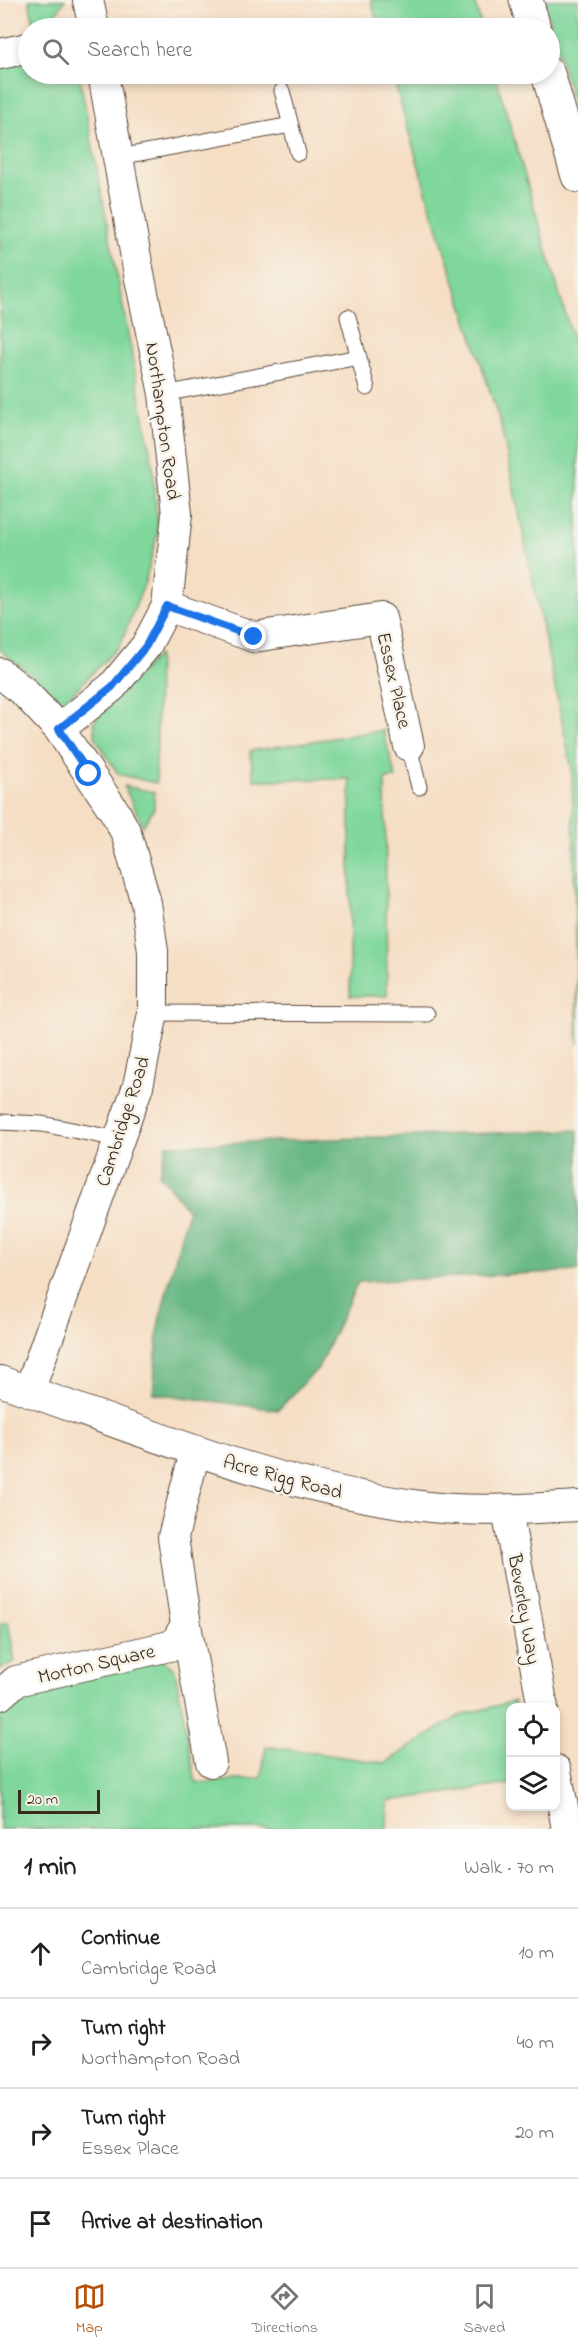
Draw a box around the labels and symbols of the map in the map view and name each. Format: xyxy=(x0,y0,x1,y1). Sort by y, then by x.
street label: Northampton Road xyxy=(136,341,187,502)
route end xyxy=(240,623,266,649)
street label: Essex Place xyxy=(367,630,418,731)
route start xyxy=(75,760,101,786)
street label: Cambridge Road xyxy=(90,1053,160,1191)
street label: Acre Rigg Road xyxy=(219,1449,345,1509)
street label: Beverley Way xyxy=(498,1551,547,1667)
street label: Morton Square xyxy=(35,1638,158,1693)
scale bar xyxy=(18,1787,100,1814)

